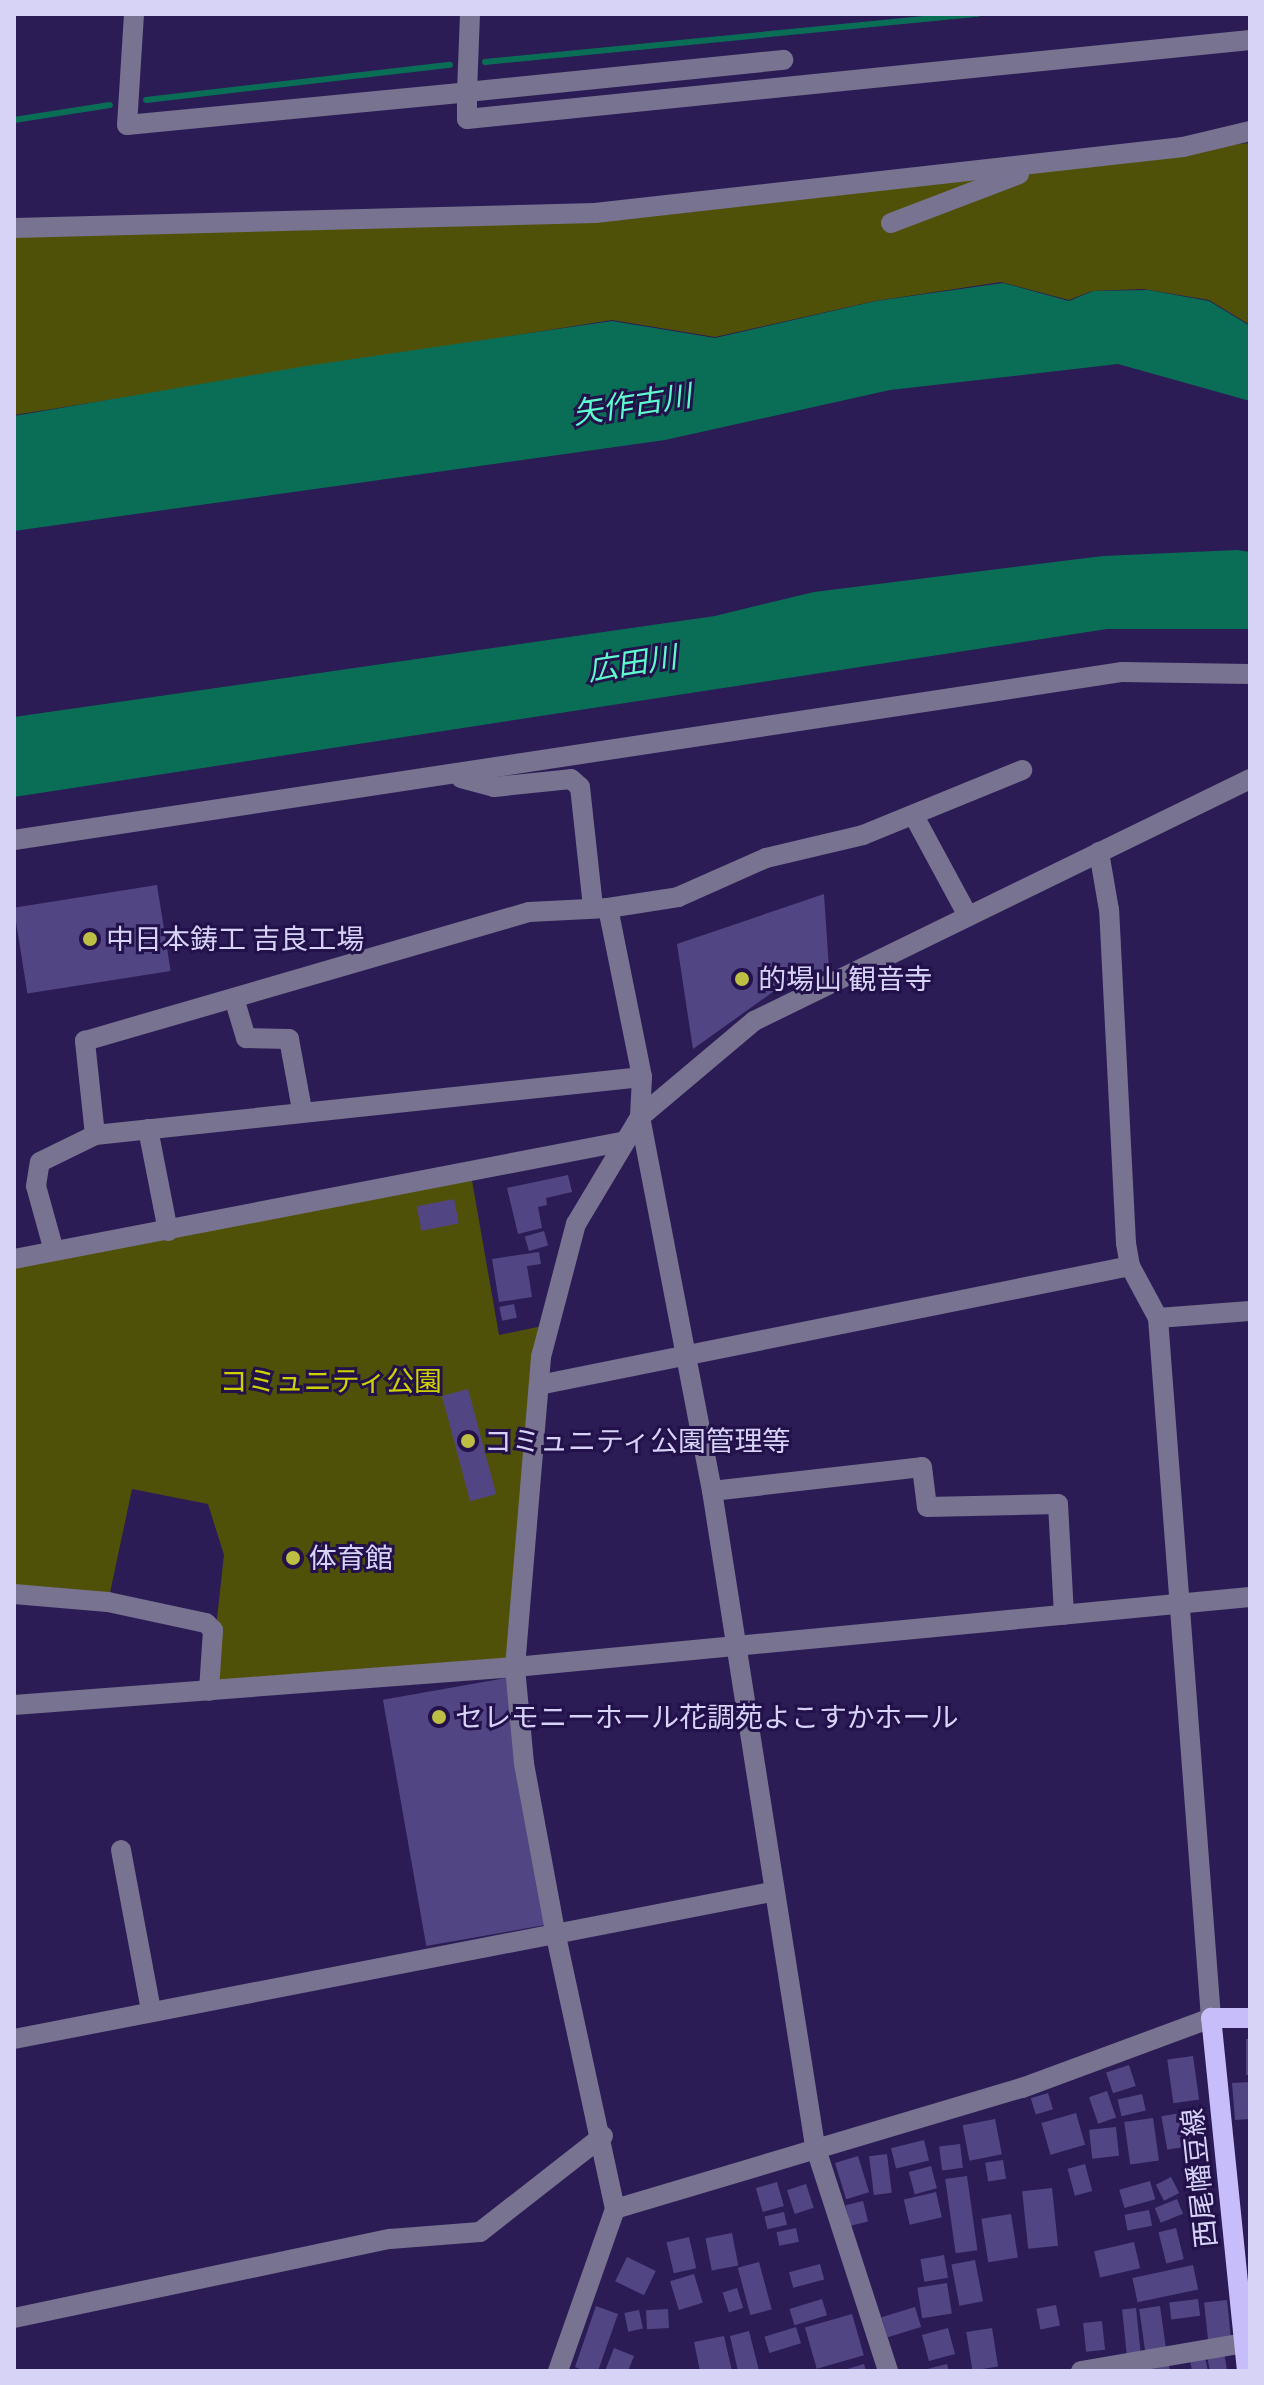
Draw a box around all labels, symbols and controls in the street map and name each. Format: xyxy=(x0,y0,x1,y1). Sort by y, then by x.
water label: 矢作古川 xyxy=(570,377,694,431)
water label: 広田川 xyxy=(585,638,679,688)
place label: 中日本鋳工 吉良工場 xyxy=(106,922,364,956)
marker: 中日本鋳工 吉良工場 xyxy=(81,930,99,948)
place label: 的場山 観音寺 xyxy=(758,962,932,996)
marker: 的場山 観音寺 xyxy=(733,970,751,988)
park label: コミュニティ公園 xyxy=(219,1364,443,1398)
place label: コミュニティ公園管理等 xyxy=(484,1424,792,1458)
marker: コミュニティ公園管理等 xyxy=(459,1432,477,1450)
place label: 体育館 xyxy=(309,1541,393,1575)
marker: 体育館 xyxy=(284,1549,302,1567)
place label: セレモニーホール花調苑よこすかホール xyxy=(455,1700,959,1734)
marker: セレモニーホール花調苑よこすかホール xyxy=(430,1708,448,1726)
street label: 西尾幡豆線 xyxy=(1175,2107,1223,2249)

